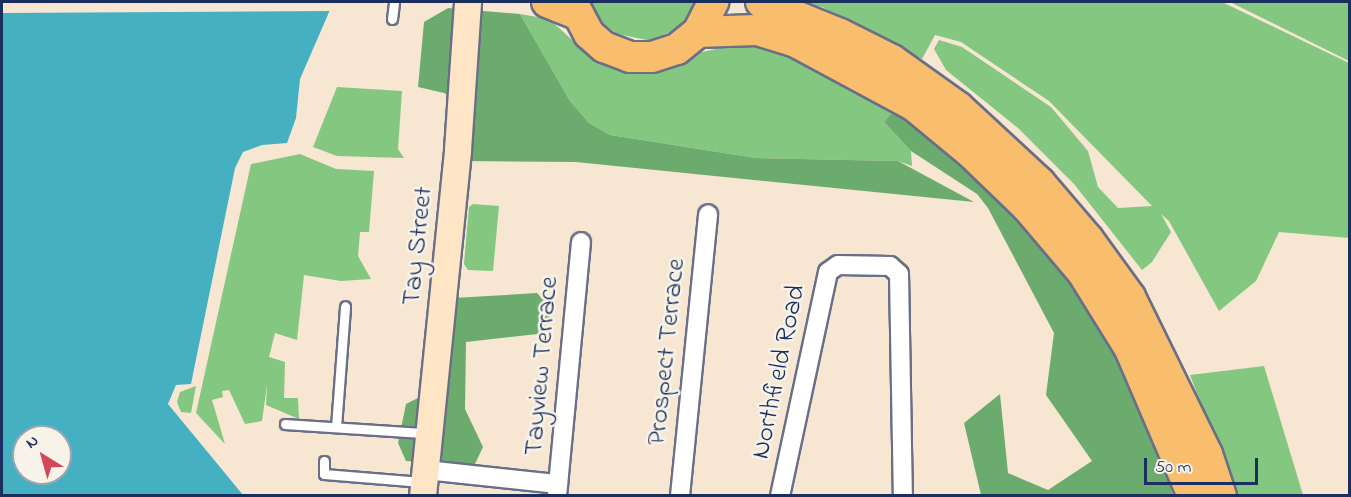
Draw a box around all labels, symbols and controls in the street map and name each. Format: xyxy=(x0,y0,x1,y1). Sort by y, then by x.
street label: Tay Street xyxy=(396,185,440,307)
street label: Prospect Terrace xyxy=(641,257,693,447)
street label: Tayview Terrace xyxy=(518,275,566,457)
street label: Northfield Road xyxy=(745,282,813,462)
north arrow xyxy=(12,425,72,485)
text: N xyxy=(21,429,44,455)
scale bar xyxy=(1147,446,1261,484)
text: 50 m xyxy=(1155,455,1192,481)

